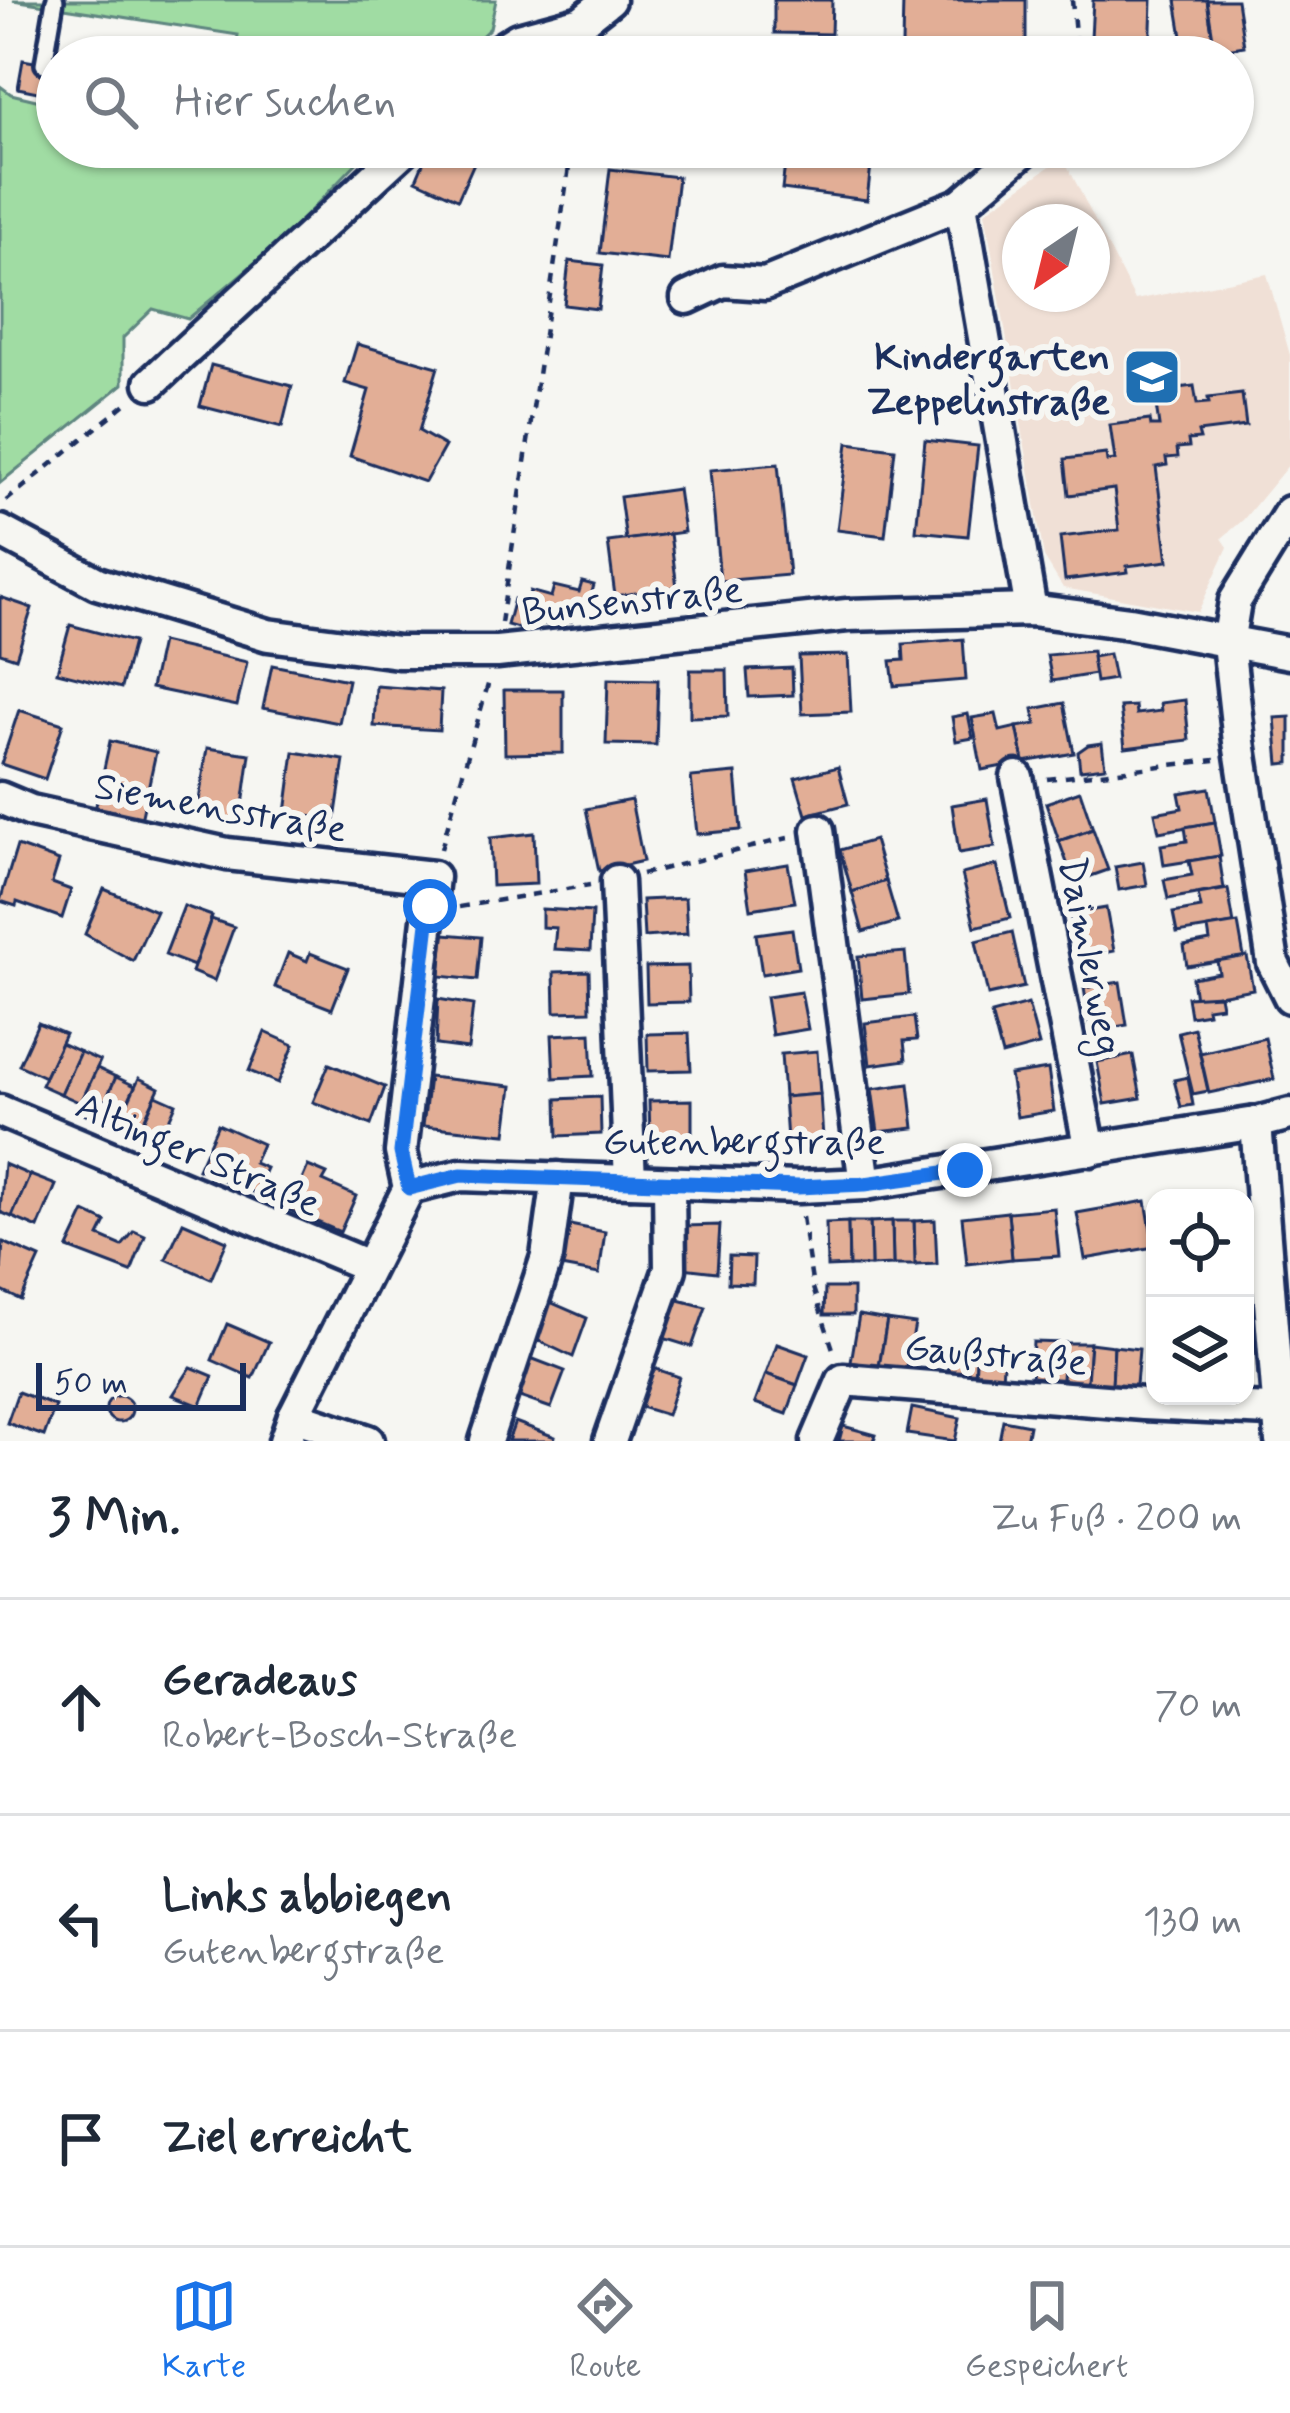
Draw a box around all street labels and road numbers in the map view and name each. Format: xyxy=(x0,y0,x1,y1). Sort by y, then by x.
street label: Bunsenstraße xyxy=(519,566,745,639)
street label: Siemensstraße xyxy=(90,762,351,857)
street label: Daimlerweg xyxy=(1041,853,1133,1061)
street label: Altinger Straße xyxy=(66,1082,328,1233)
street label: Gutenbergstraße xyxy=(603,1118,885,1172)
street label: Gaußstraße xyxy=(902,1323,1089,1390)

